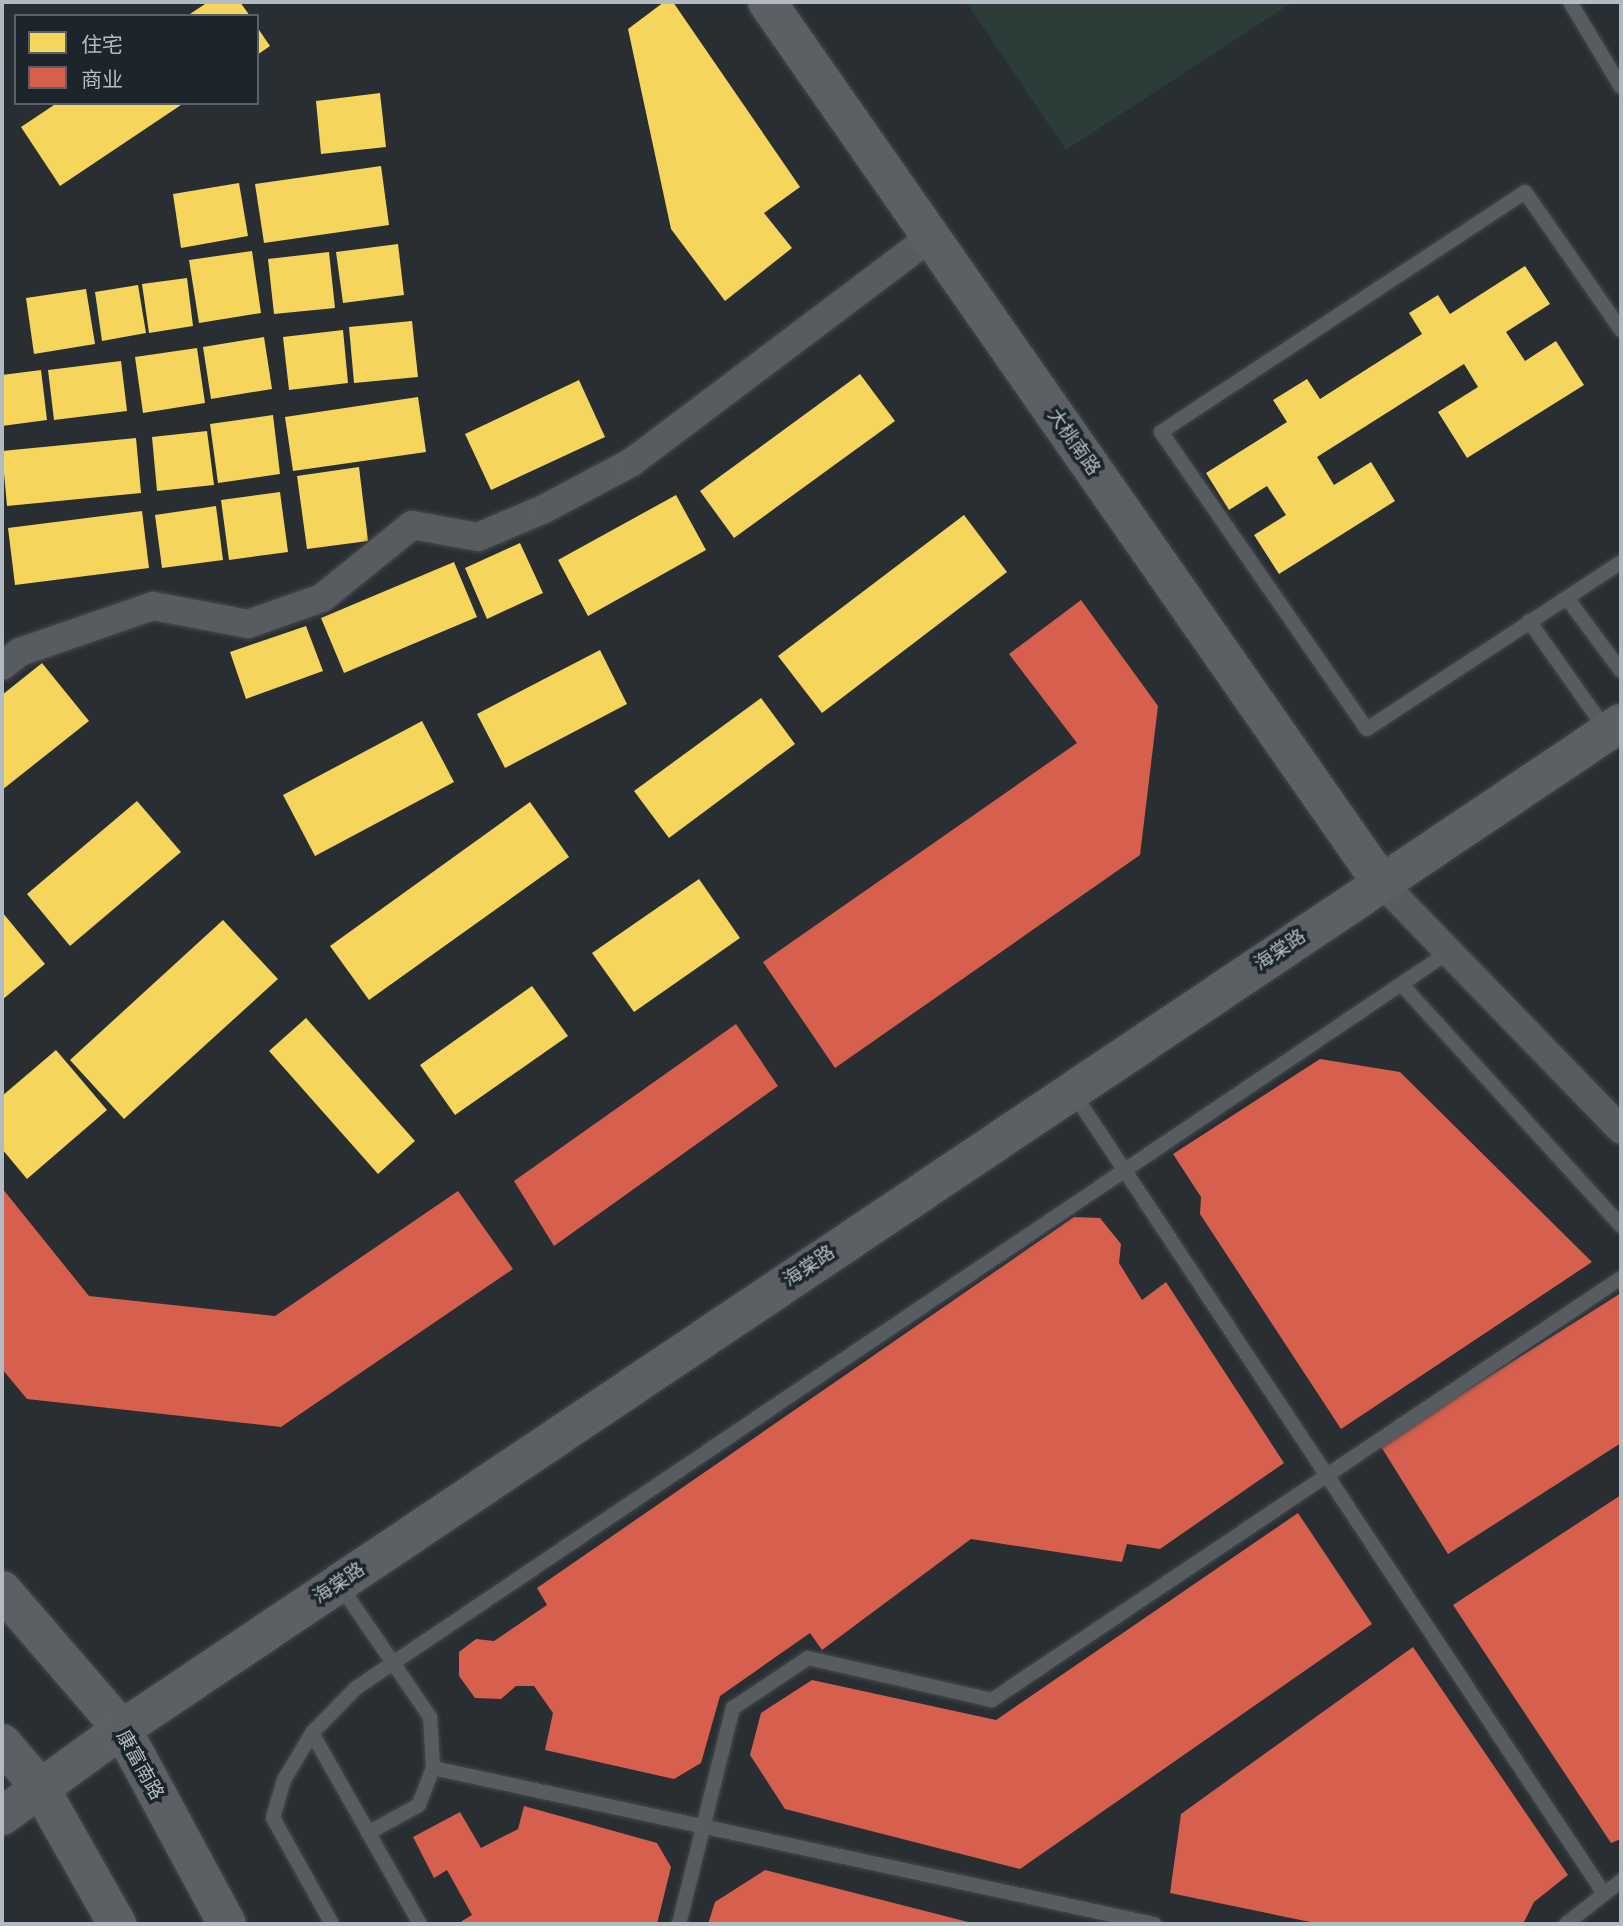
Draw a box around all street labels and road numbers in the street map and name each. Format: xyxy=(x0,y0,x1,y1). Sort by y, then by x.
street label: 大桃南路 xyxy=(1043,404,1105,480)
street label: 海棠路 xyxy=(1250,925,1310,975)
street label: 海棠路 xyxy=(779,1241,839,1291)
street label: 海棠路 xyxy=(309,1558,369,1608)
street label: 康富南路 xyxy=(112,1726,168,1804)

